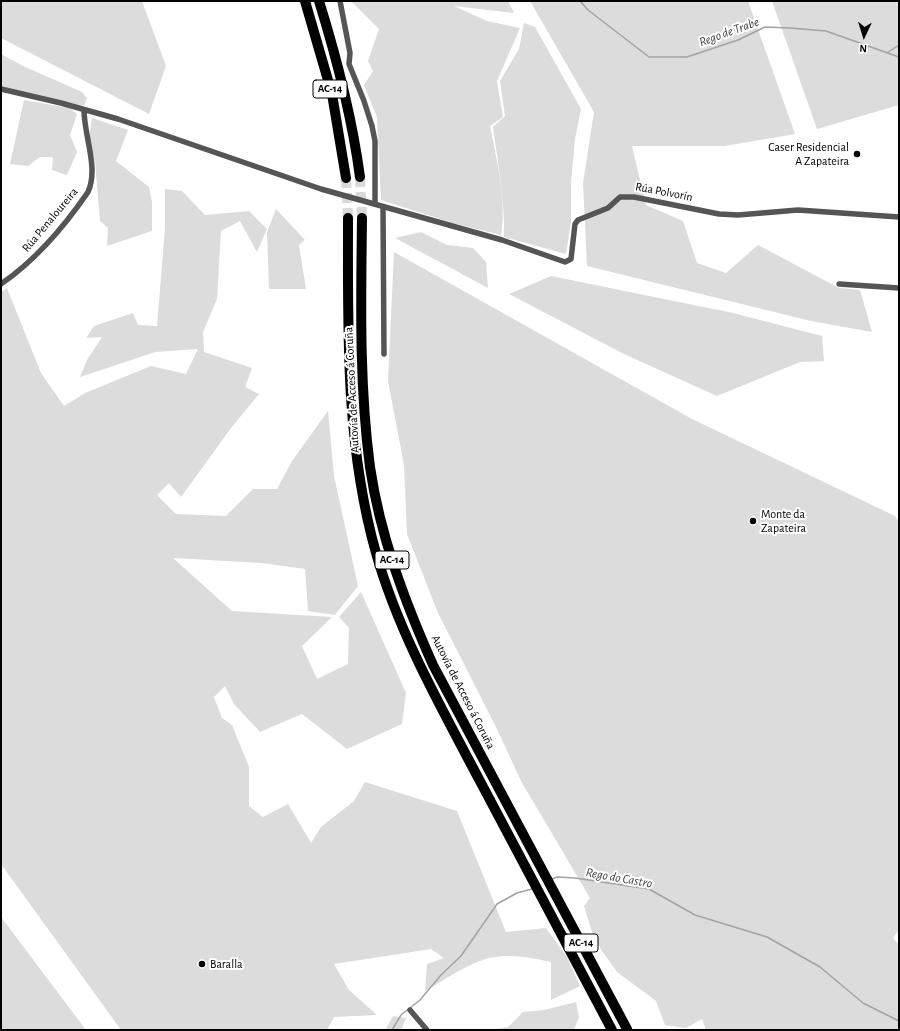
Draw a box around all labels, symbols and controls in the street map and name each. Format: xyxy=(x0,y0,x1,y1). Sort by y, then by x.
water label: Rego de Trabe xyxy=(697,14,761,50)
north arrow xyxy=(844,16,884,56)
text: N xyxy=(859,43,867,54)
road number: AC-14 xyxy=(313,80,347,98)
place label: Caser Residencial A Zapateira xyxy=(768,140,849,168)
marker: Caser Residencial A Zapateira xyxy=(852,149,862,159)
street label: Rúa Polvorín xyxy=(634,179,694,205)
street label: Rúa Penaloureira xyxy=(19,185,81,255)
street label: Autovía de Acceso á Coruña xyxy=(342,327,362,453)
place label: Monte da Zapateira xyxy=(761,507,806,535)
marker: Monte da Zapateira xyxy=(748,516,758,526)
road number: AC-14 xyxy=(375,551,409,569)
street label: Autovía de Acceso á Coruña xyxy=(428,633,498,751)
water label: Rego do Castro xyxy=(585,864,653,892)
road number: AC-14 xyxy=(564,934,598,952)
place label: Baralla xyxy=(210,957,243,971)
marker: Baralla xyxy=(197,959,207,969)

